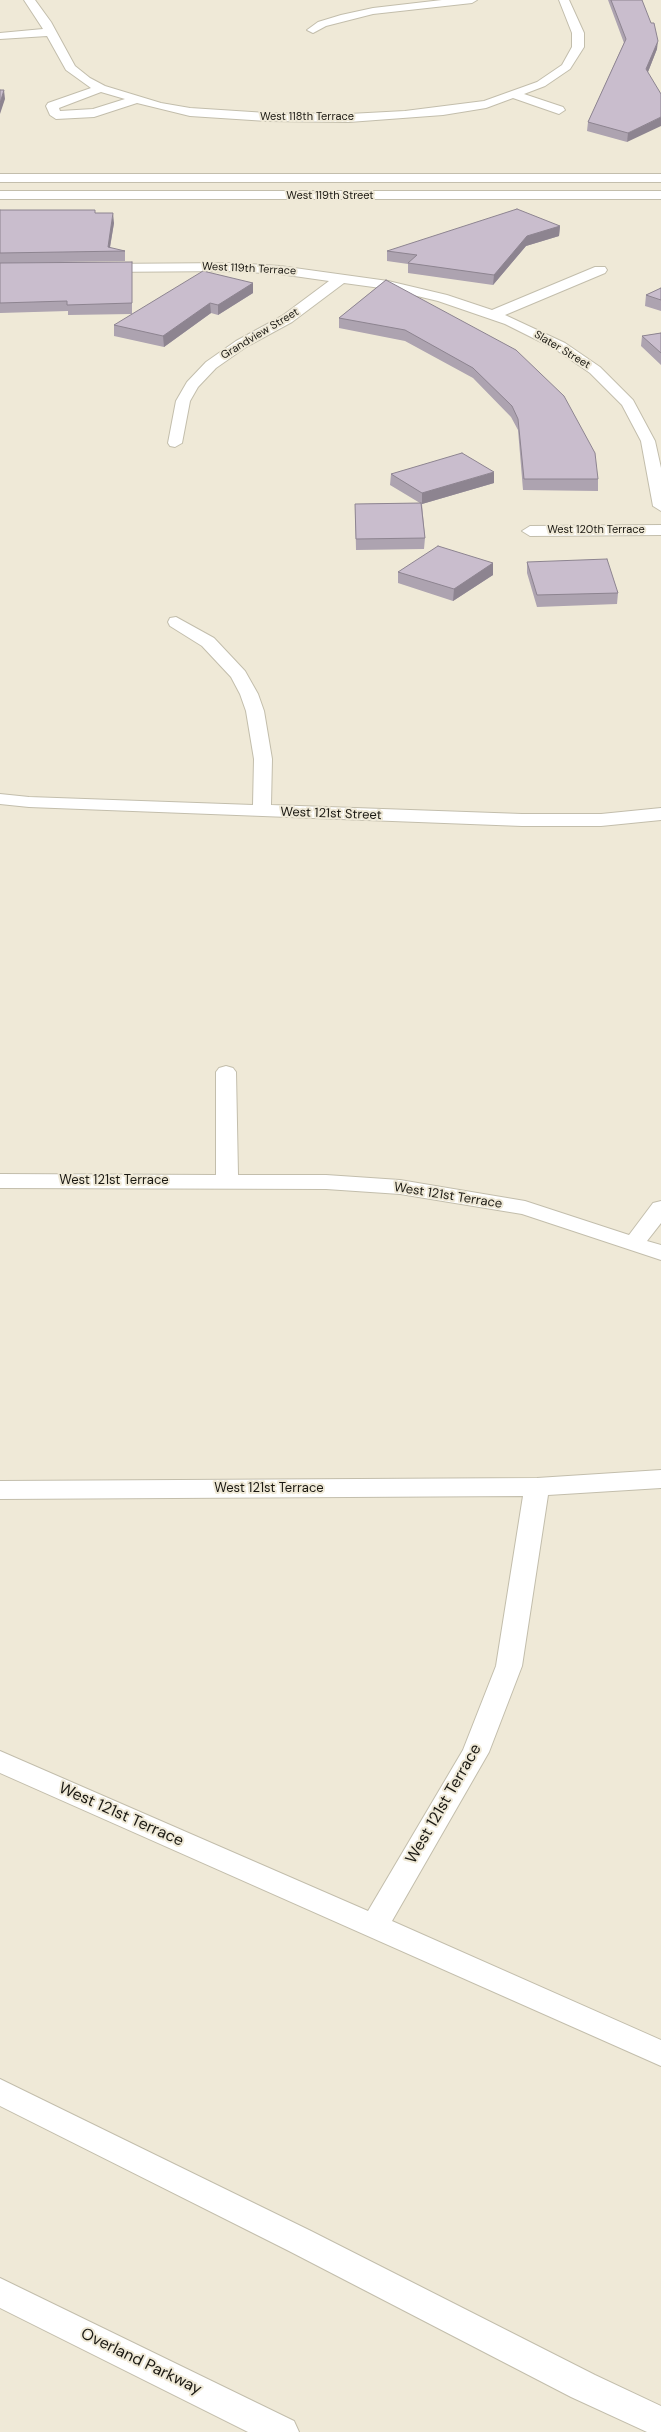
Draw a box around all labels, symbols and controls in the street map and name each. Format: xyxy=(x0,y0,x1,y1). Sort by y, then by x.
street label: West 118th Terrace xyxy=(260,110,354,124)
street label: West 119th Street xyxy=(286,189,374,203)
street label: West 119th Terrace xyxy=(202,260,296,278)
street label: Grandview Street xyxy=(219,306,301,362)
street label: Slater Street xyxy=(531,328,593,372)
street label: West 120th Terrace xyxy=(547,523,645,537)
street label: West 121st Street xyxy=(280,804,382,824)
street label: West 121st Terrace xyxy=(59,1173,169,1189)
street label: West 121st Terrace xyxy=(393,1180,503,1212)
street label: West 121st Terrace xyxy=(214,1481,324,1497)
street label: West 121st Terrace xyxy=(402,1741,486,1867)
street label: West 121st Terrace xyxy=(56,1779,186,1851)
street label: Overland Parkway xyxy=(77,2324,205,2400)

